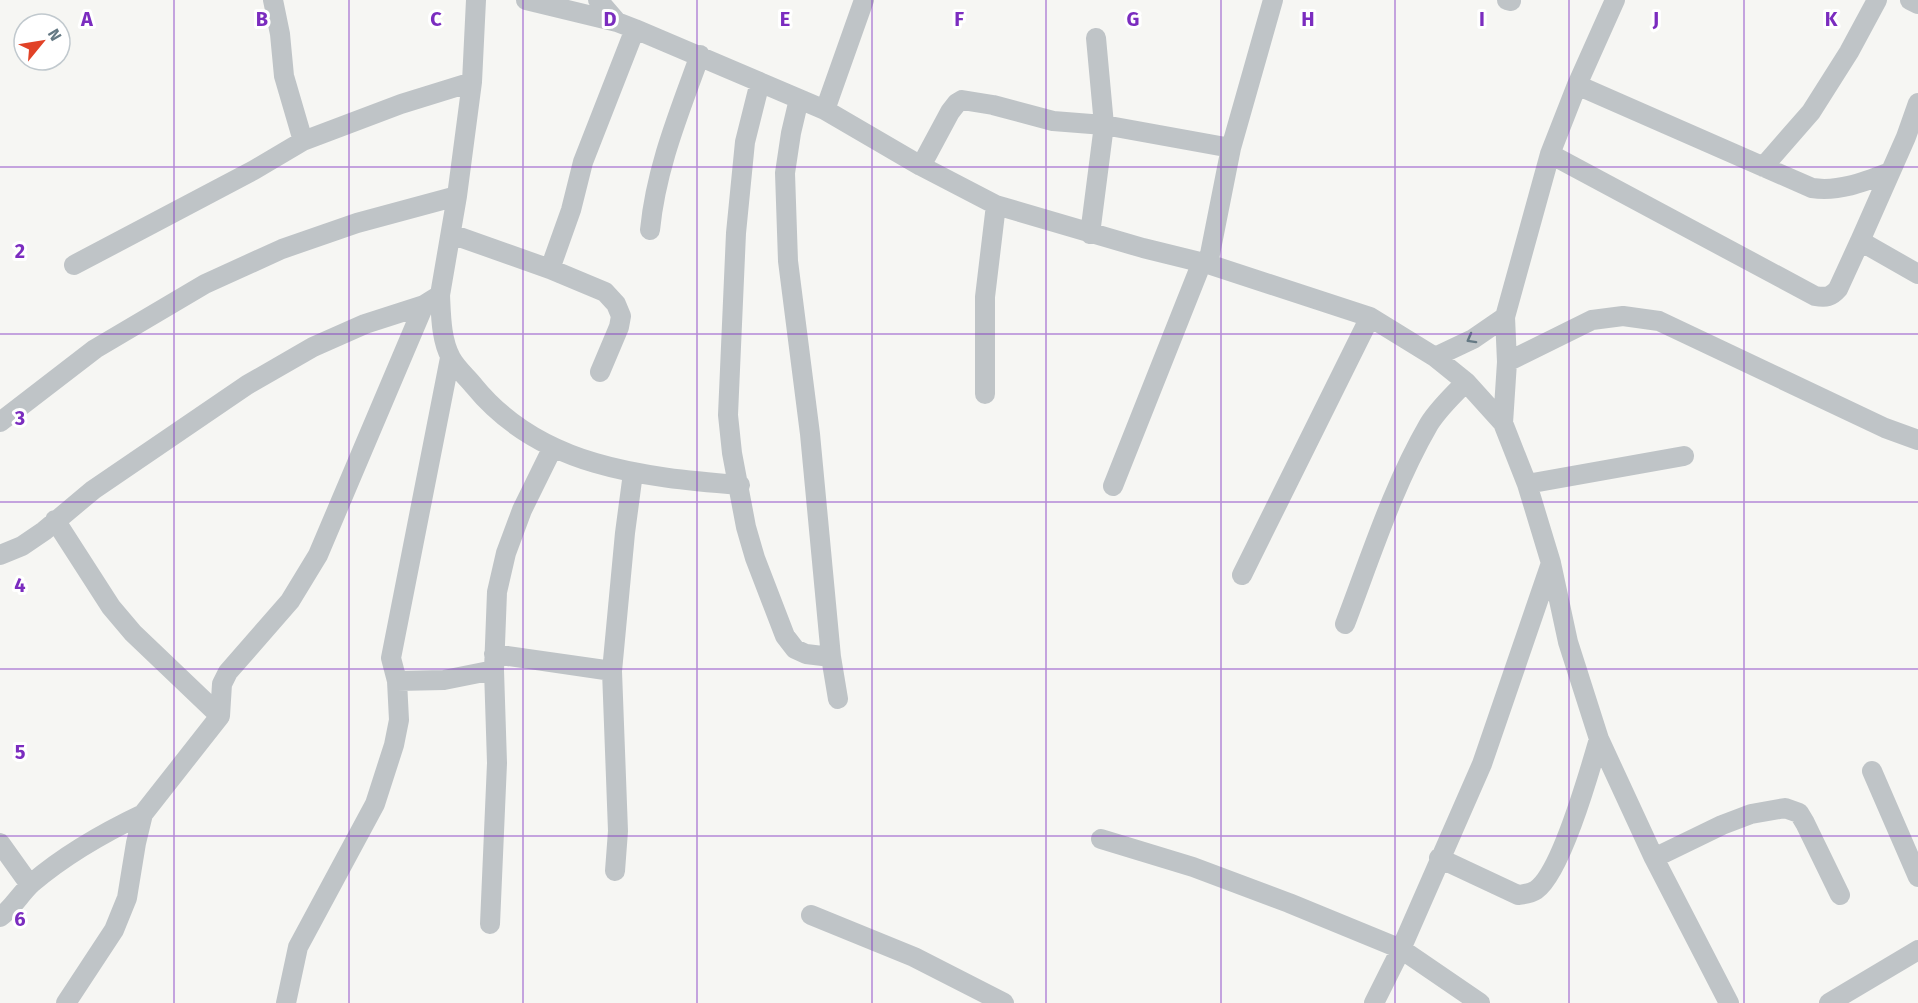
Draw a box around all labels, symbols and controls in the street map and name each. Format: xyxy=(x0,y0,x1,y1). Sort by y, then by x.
text: A xyxy=(80,7,94,31)
text: B xyxy=(256,7,268,31)
text: C xyxy=(430,7,442,31)
text: D xyxy=(603,7,617,31)
text: E xyxy=(780,7,790,31)
text: F xyxy=(954,7,964,31)
text: G xyxy=(1127,7,1139,31)
text: H xyxy=(1301,7,1315,31)
text: I xyxy=(1479,7,1485,31)
text: J xyxy=(1652,7,1659,31)
text: K xyxy=(1825,7,1838,31)
north arrow xyxy=(12,12,72,72)
text: N xyxy=(44,25,65,44)
text: 2 xyxy=(15,239,25,263)
one-way arrow xyxy=(1467,332,1477,344)
text: 3 xyxy=(14,406,25,430)
text: 4 xyxy=(14,573,26,597)
text: 5 xyxy=(15,740,26,764)
text: 6 xyxy=(14,907,26,931)

